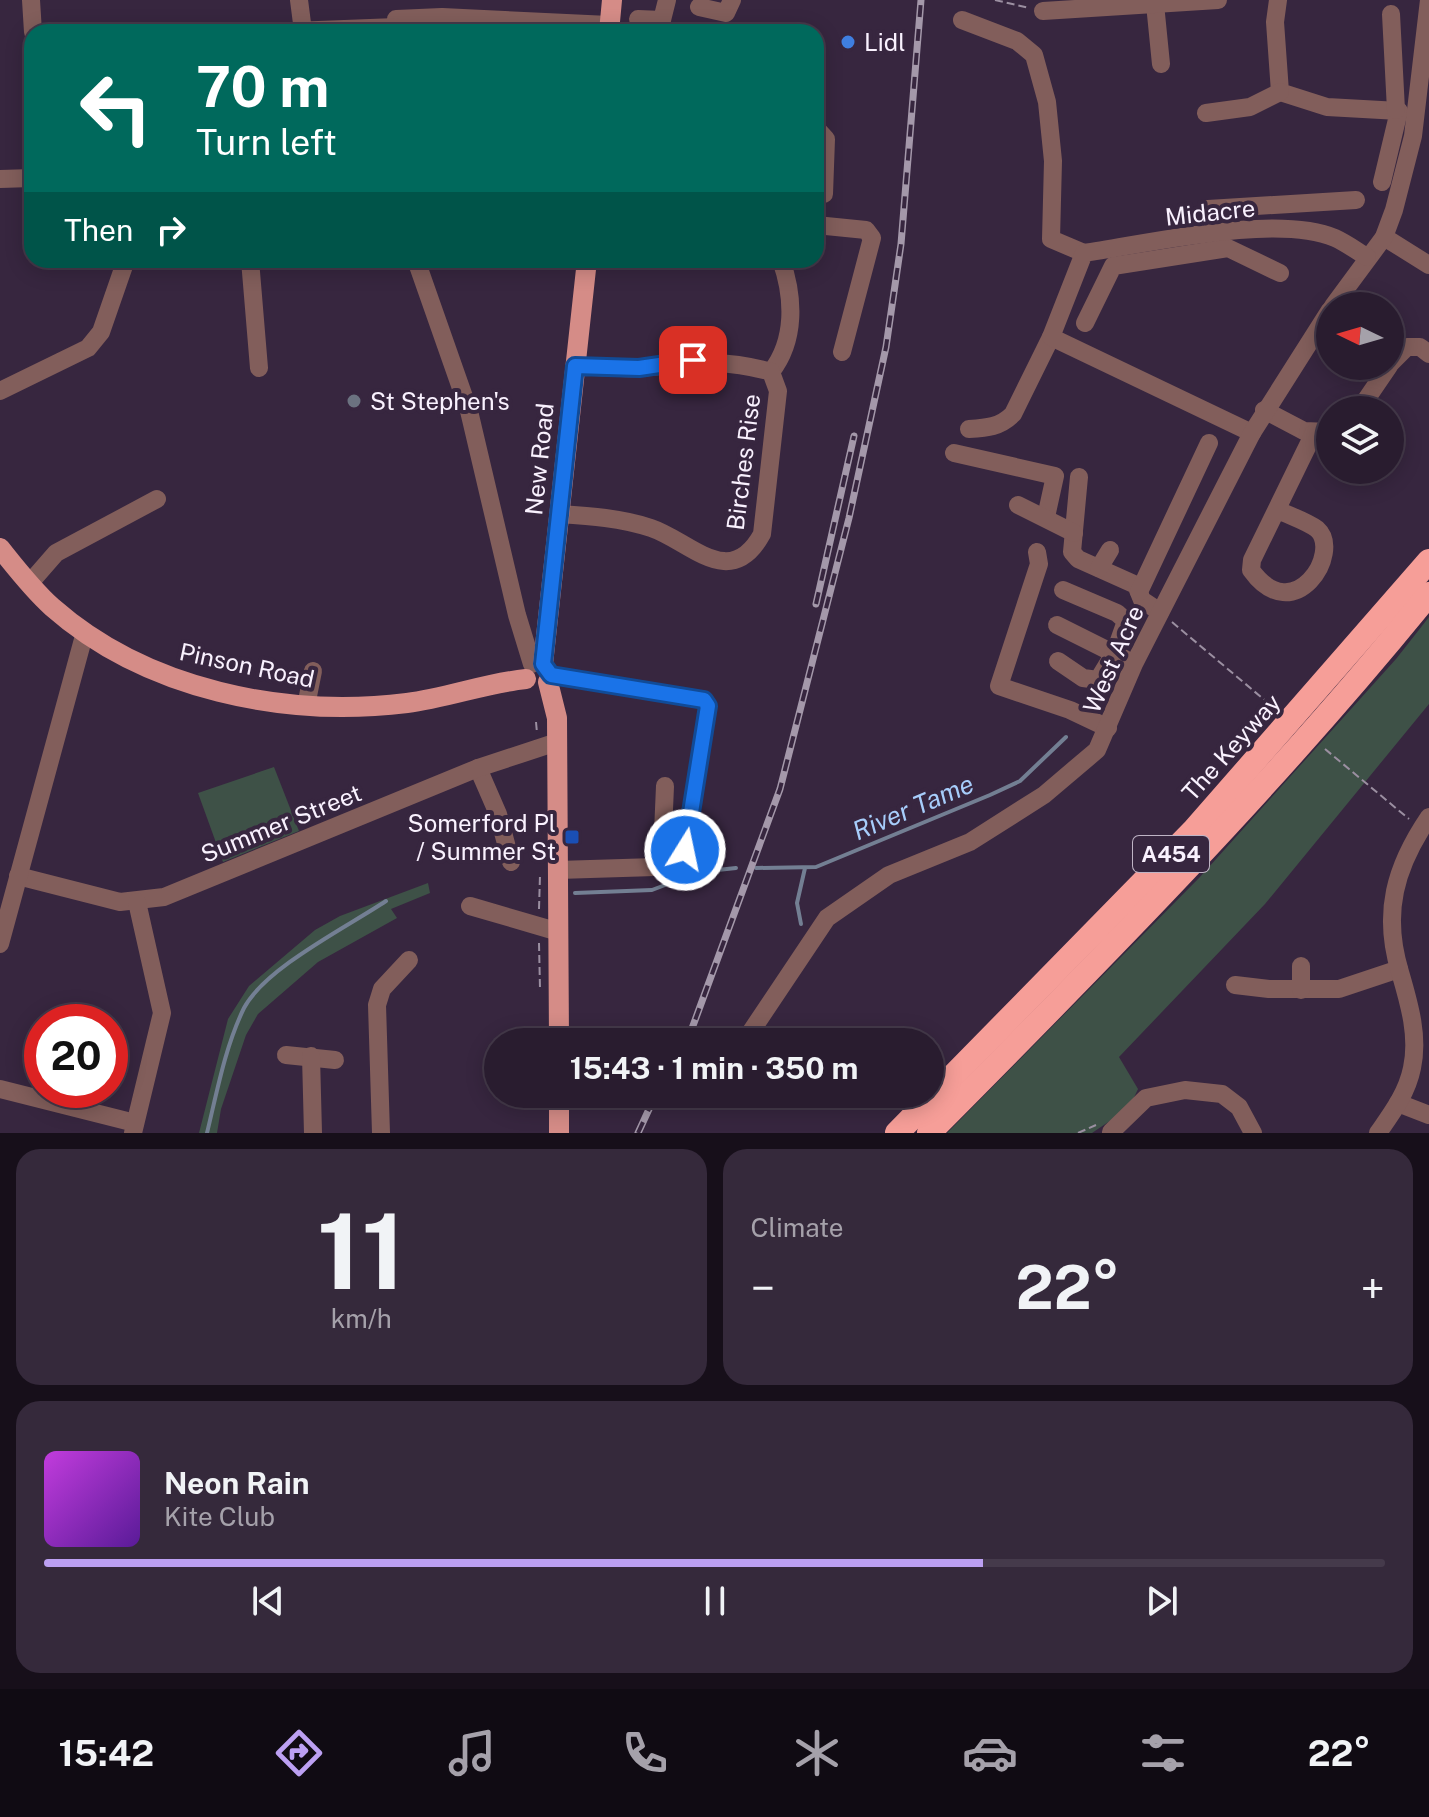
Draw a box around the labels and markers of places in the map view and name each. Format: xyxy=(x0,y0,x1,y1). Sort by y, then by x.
place label: Lidl xyxy=(864,28,906,56)
marker: Lidl xyxy=(839,33,857,51)
pin xyxy=(659,326,727,394)
place label: St Stephen's xyxy=(370,387,510,415)
marker: St Stephen's xyxy=(345,392,363,410)
place label: Somerford Pl / Summer St xyxy=(408,809,556,865)
marker: Somerford Pl / Summer St xyxy=(563,828,581,846)

